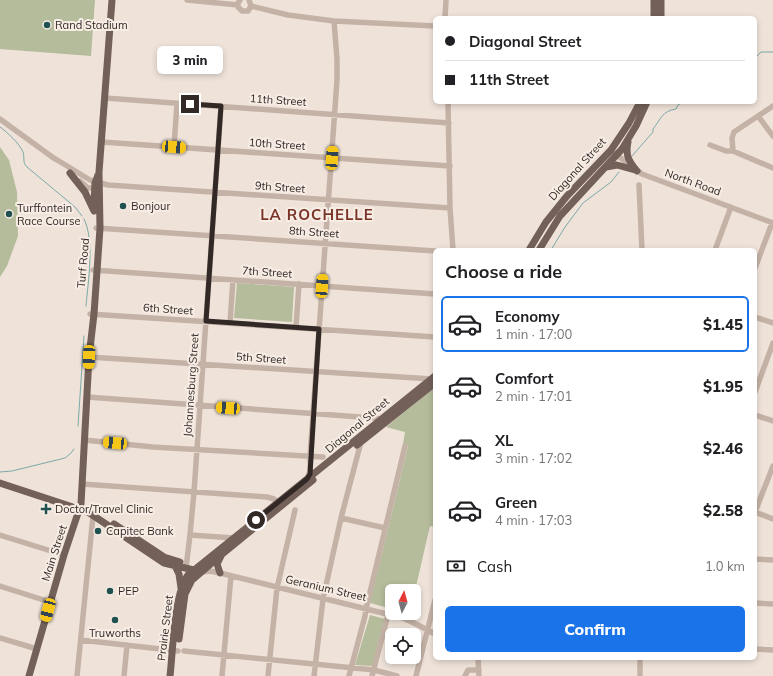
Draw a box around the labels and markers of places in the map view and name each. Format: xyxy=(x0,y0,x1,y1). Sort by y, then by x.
place label: Rand Stadium xyxy=(55,18,128,32)
marker: Rand Stadium xyxy=(42,20,52,30)
place label: Bonjour xyxy=(131,199,170,213)
place label: Turffontein Race Course xyxy=(17,201,81,228)
marker: Bonjour xyxy=(118,201,128,211)
marker: Turffontein Race Course xyxy=(4,209,14,219)
place label: Doctor/Travel Clinic xyxy=(55,502,154,516)
marker: Doctor/Travel Clinic xyxy=(40,503,52,515)
place label: Capitec Bank xyxy=(106,524,174,538)
marker: Capitec Bank xyxy=(93,526,103,536)
place label: PEP xyxy=(118,584,139,598)
marker: PEP xyxy=(105,586,115,596)
marker: Truworths xyxy=(110,615,120,625)
place label: Truworths xyxy=(89,626,141,640)

